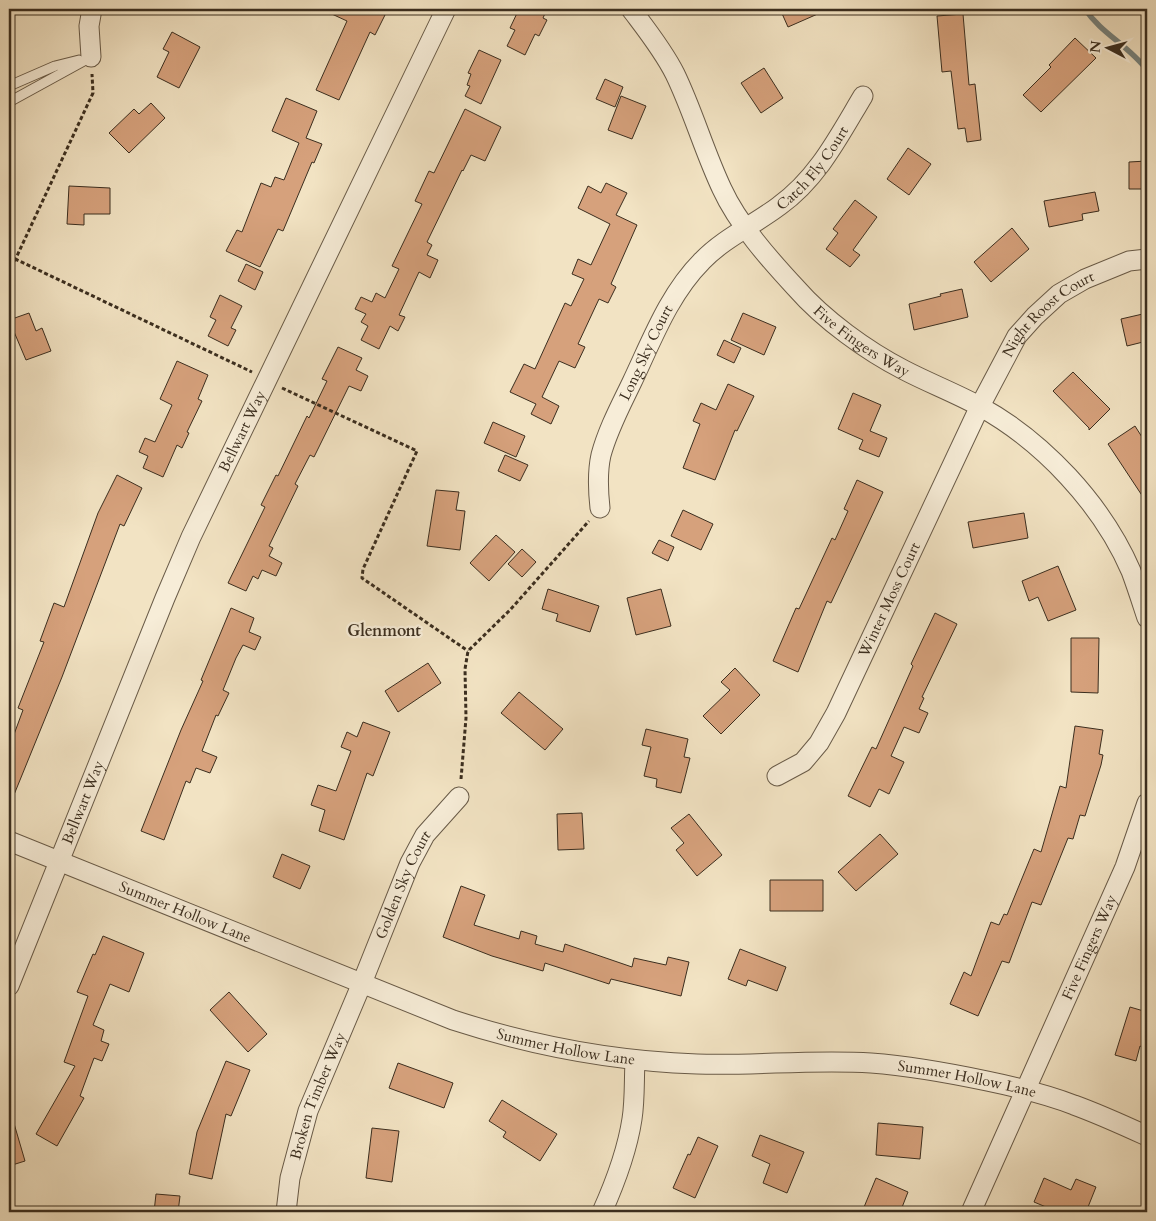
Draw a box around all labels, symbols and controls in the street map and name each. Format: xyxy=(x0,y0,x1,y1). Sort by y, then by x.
north arrow xyxy=(1084,22,1134,72)
text: N xyxy=(1085,40,1106,54)
street label: Catch Fly Court xyxy=(772,122,853,215)
street label: Night Roost Court xyxy=(998,266,1097,361)
street label: Long Sky Court xyxy=(615,301,677,404)
street label: Five Fingers Way xyxy=(809,301,913,381)
street label: Bellwart Way xyxy=(214,387,270,475)
street label: Winter Moss Court xyxy=(853,539,925,661)
district label: Glenmont xyxy=(347,620,421,642)
street label: Bellwart Way xyxy=(57,757,109,847)
street label: Golden Sky Court xyxy=(371,825,435,942)
street label: Summer Hollow Lane xyxy=(116,876,254,948)
street label: Five Fingers Way xyxy=(1057,891,1121,1003)
street label: Summer Hollow Lane xyxy=(494,1024,636,1070)
street label: Broken Timber Way xyxy=(285,1029,350,1162)
street label: Summer Hollow Lane xyxy=(897,1056,1039,1102)

